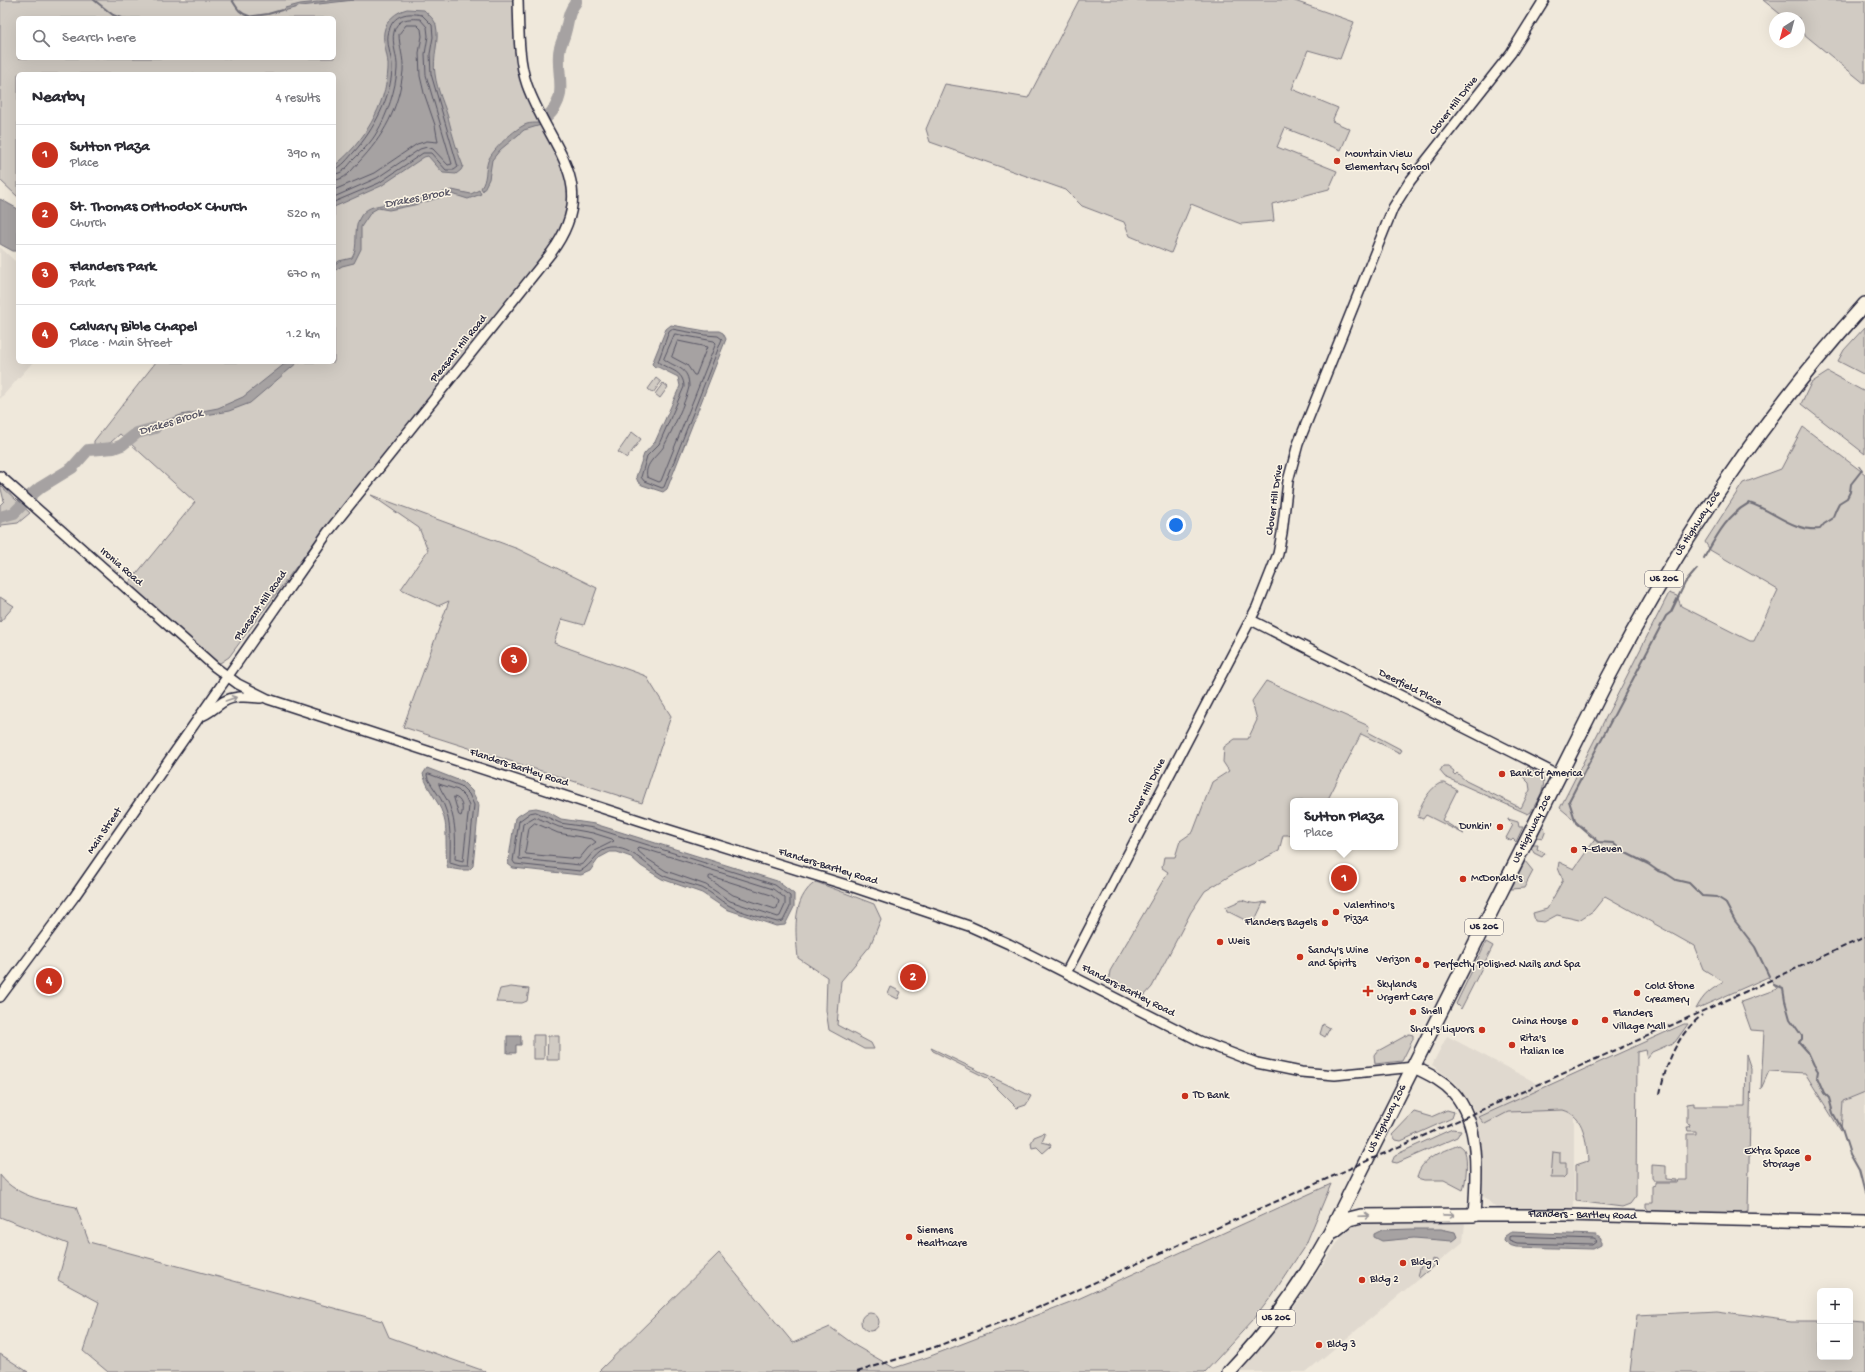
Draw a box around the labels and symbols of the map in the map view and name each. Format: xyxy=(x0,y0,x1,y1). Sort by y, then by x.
north arrow xyxy=(1769,12,1805,48)
street label: Clover Hill Drive xyxy=(1427,74,1481,138)
place label: Mountain View Elementary School xyxy=(1345,149,1430,174)
marker: Mountain View Elementary School xyxy=(1332,156,1342,166)
water label: Drakes Brook xyxy=(383,186,452,212)
street label: Pleasant Hill Road xyxy=(428,312,491,386)
water label: Drakes Brook xyxy=(138,406,206,439)
street label: Clover Hill Drive xyxy=(1264,464,1286,536)
street label: US Highway 206 xyxy=(1673,488,1724,558)
your location xyxy=(1166,515,1186,535)
street label: Ironia Road xyxy=(97,545,146,590)
street label: Pleasant Hill Road xyxy=(232,567,291,644)
road number: US 206 xyxy=(1645,571,1683,587)
pin: 3 xyxy=(501,645,527,675)
street label: Deerfield Place xyxy=(1375,666,1444,709)
one-way arrow xyxy=(225,695,237,703)
street label: Flanders-Bartley Road xyxy=(467,746,571,790)
street label: Clover Hill Drive xyxy=(1125,756,1169,825)
place label: Bank of America xyxy=(1509,767,1583,780)
marker: Bank of America xyxy=(1497,769,1507,779)
street label: US Highway 206 xyxy=(1510,793,1555,865)
street label: Main Street xyxy=(85,804,126,856)
place label: Dunkin' xyxy=(1458,821,1492,833)
marker: Dunkin' xyxy=(1495,822,1505,832)
place label: 7-Eleven xyxy=(1581,844,1623,856)
marker: 7-Eleven xyxy=(1569,845,1579,855)
street label: Flanders-Bartley Road xyxy=(776,846,881,888)
pin: 1 xyxy=(1331,863,1357,893)
place label: McDonald's xyxy=(1471,873,1523,885)
marker: McDonald's xyxy=(1458,874,1468,884)
place label: Valentino's Pizza xyxy=(1343,900,1395,925)
marker: Valentino's Pizza xyxy=(1331,907,1341,917)
place label: Flanders Bagels xyxy=(1244,917,1318,929)
marker: Flanders Bagels xyxy=(1320,918,1330,928)
road number: US 206 xyxy=(1465,919,1503,935)
place label: Weis xyxy=(1228,936,1250,948)
marker: Weis xyxy=(1215,937,1225,947)
place label: Sandy's Wine and Spirits xyxy=(1308,945,1369,970)
marker: Sandy's Wine and Spirits xyxy=(1295,952,1305,962)
place label: Verizon xyxy=(1375,954,1411,966)
marker: Verizon xyxy=(1413,955,1423,965)
place label: Perfectly Polished Nails and Spa xyxy=(1433,958,1581,971)
marker: Perfectly Polished Nails and Spa xyxy=(1421,960,1431,970)
pin: 2 xyxy=(900,962,926,992)
street label: Flanders-Bartley Road xyxy=(1078,962,1178,1020)
pin: 4 xyxy=(36,966,62,996)
place label: Skylands Urgent Care xyxy=(1377,979,1433,1004)
place label: Cold Stone Creamery xyxy=(1645,981,1695,1006)
marker: Skylands Urgent Care xyxy=(1362,985,1374,997)
marker: Cold Stone Creamery xyxy=(1632,988,1642,998)
place label: Shell xyxy=(1421,1006,1443,1018)
marker: Shell xyxy=(1408,1007,1418,1017)
place label: Flanders Village Mall xyxy=(1612,1008,1666,1033)
marker: Flanders Village Mall xyxy=(1600,1015,1610,1025)
place label: China House xyxy=(1512,1016,1567,1028)
marker: China House xyxy=(1570,1017,1580,1027)
place label: Shay's Liquors xyxy=(1410,1024,1475,1036)
marker: Shay's Liquors xyxy=(1477,1025,1487,1035)
place label: Rita's Italian Ice xyxy=(1520,1033,1564,1058)
marker: Rita's Italian Ice xyxy=(1507,1040,1517,1050)
street label: US Highway 206 xyxy=(1365,1082,1410,1155)
place label: TD Bank xyxy=(1192,1090,1230,1102)
marker: TD Bank xyxy=(1180,1091,1190,1101)
place label: Extra Space Storage xyxy=(1744,1146,1800,1171)
marker: Extra Space Storage xyxy=(1803,1153,1813,1163)
street label: Flanders - Bartley Road xyxy=(1527,1209,1638,1223)
one-way arrow xyxy=(1357,1212,1370,1220)
one-way arrow xyxy=(1442,1212,1455,1219)
place label: Siemens Healthcare xyxy=(917,1225,968,1250)
marker: Siemens Healthcare xyxy=(904,1232,914,1242)
place label: Bldg 1 xyxy=(1410,1257,1439,1269)
marker: Bldg 1 xyxy=(1398,1258,1408,1268)
place label: Bldg 2 xyxy=(1369,1274,1399,1286)
marker: Bldg 2 xyxy=(1357,1275,1367,1285)
road number: US 206 xyxy=(1257,1310,1295,1326)
place label: Bldg 3 xyxy=(1326,1339,1356,1351)
marker: Bldg 3 xyxy=(1314,1340,1324,1350)

